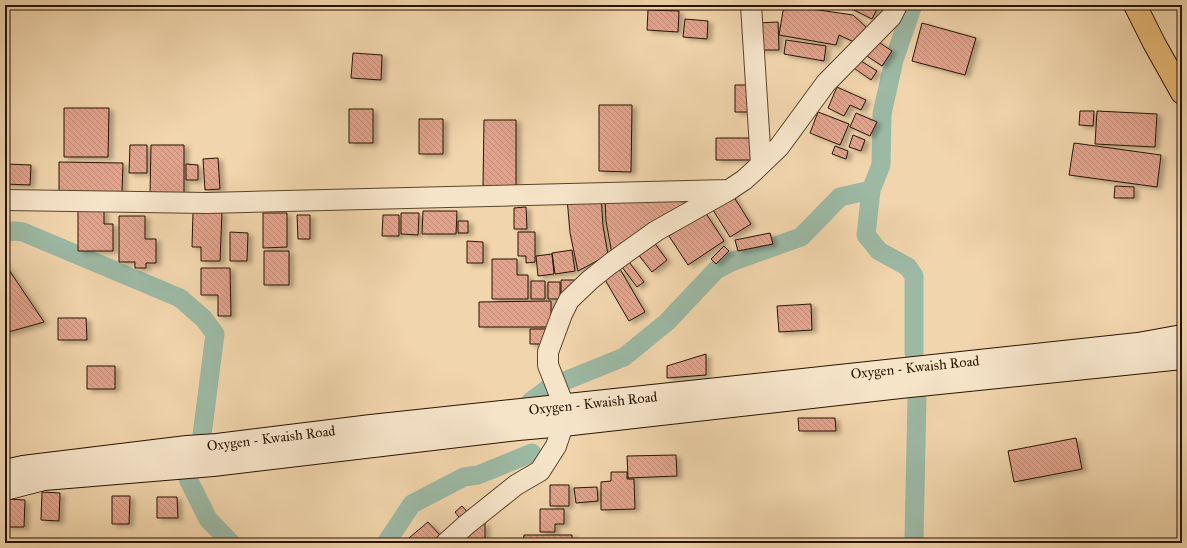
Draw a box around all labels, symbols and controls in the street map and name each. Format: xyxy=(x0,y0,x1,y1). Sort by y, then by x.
street label: Oxygen - Kwaish Road xyxy=(850,352,980,383)
street label: Oxygen - Kwaish Road xyxy=(528,388,658,419)
street label: Oxygen - Kwaish Road xyxy=(206,422,336,455)

